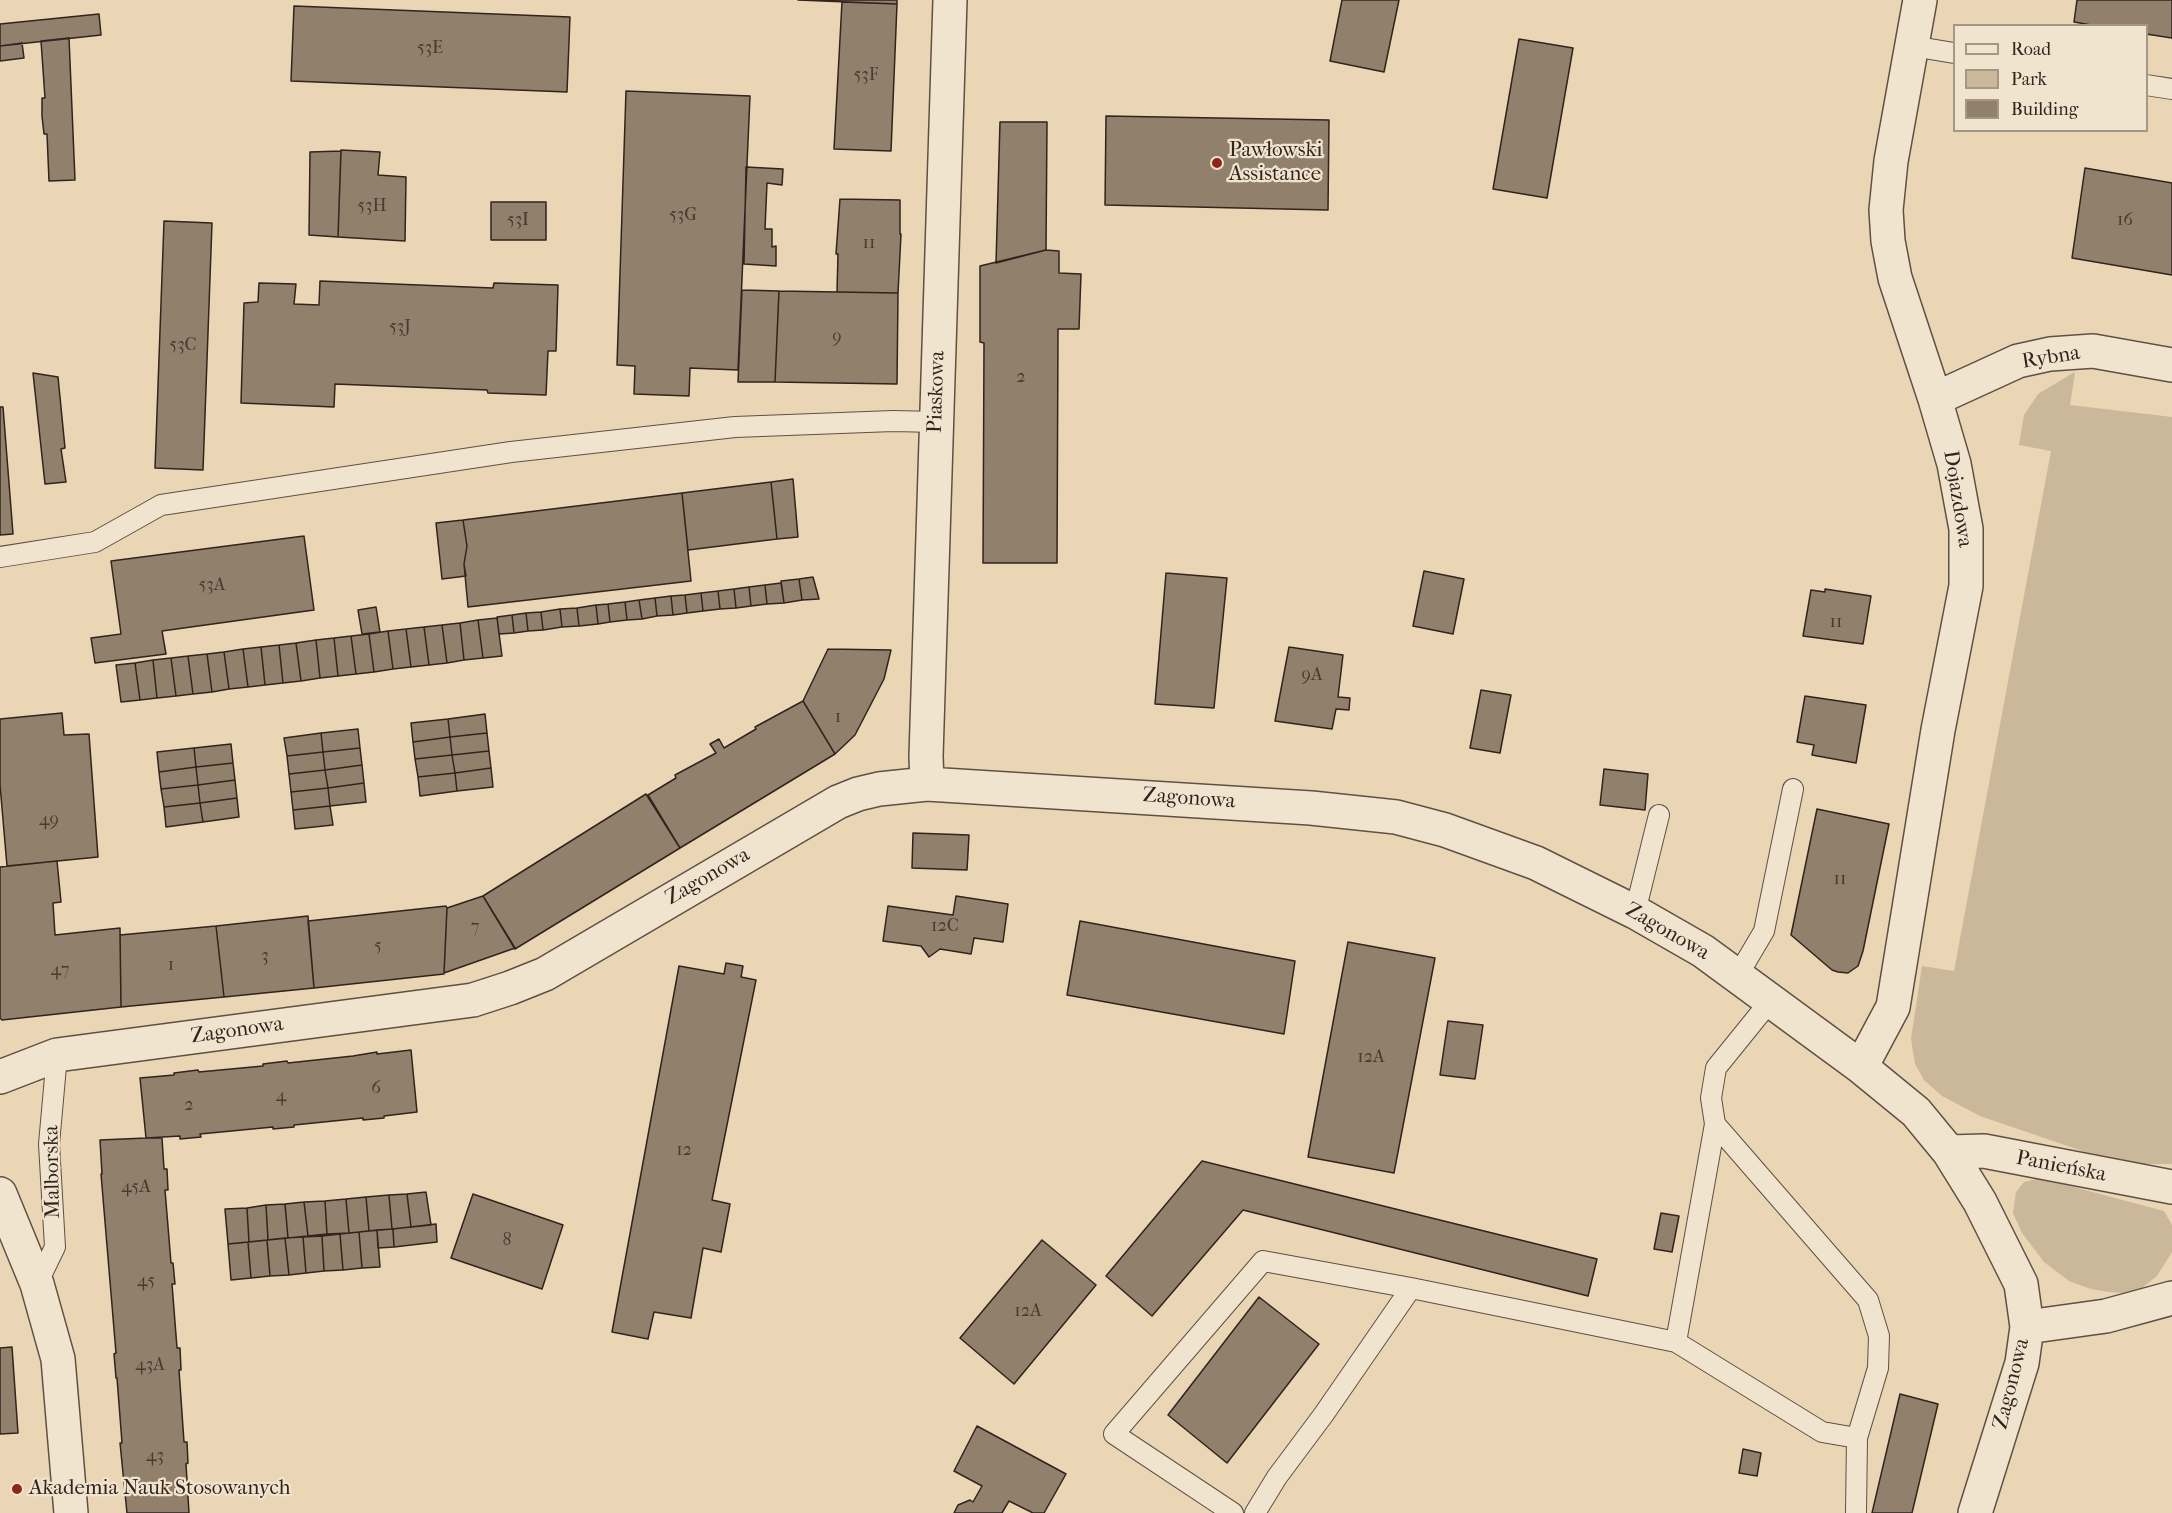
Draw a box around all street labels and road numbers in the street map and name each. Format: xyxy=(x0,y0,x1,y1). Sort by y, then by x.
street label: Rybna xyxy=(2020,341,2082,375)
street label: Piaskowa xyxy=(923,351,951,433)
street label: Dojazdowa xyxy=(1937,449,1977,549)
street label: Zagonowa xyxy=(1142,783,1236,815)
street label: Zagonowa xyxy=(661,843,755,911)
street label: Zagonowa xyxy=(1620,898,1714,966)
street label: Zagonowa xyxy=(189,1012,285,1050)
street label: Malborska xyxy=(40,1125,66,1219)
street label: Panieńska xyxy=(2014,1146,2108,1188)
street label: Zagonowa xyxy=(1989,1336,2035,1432)

